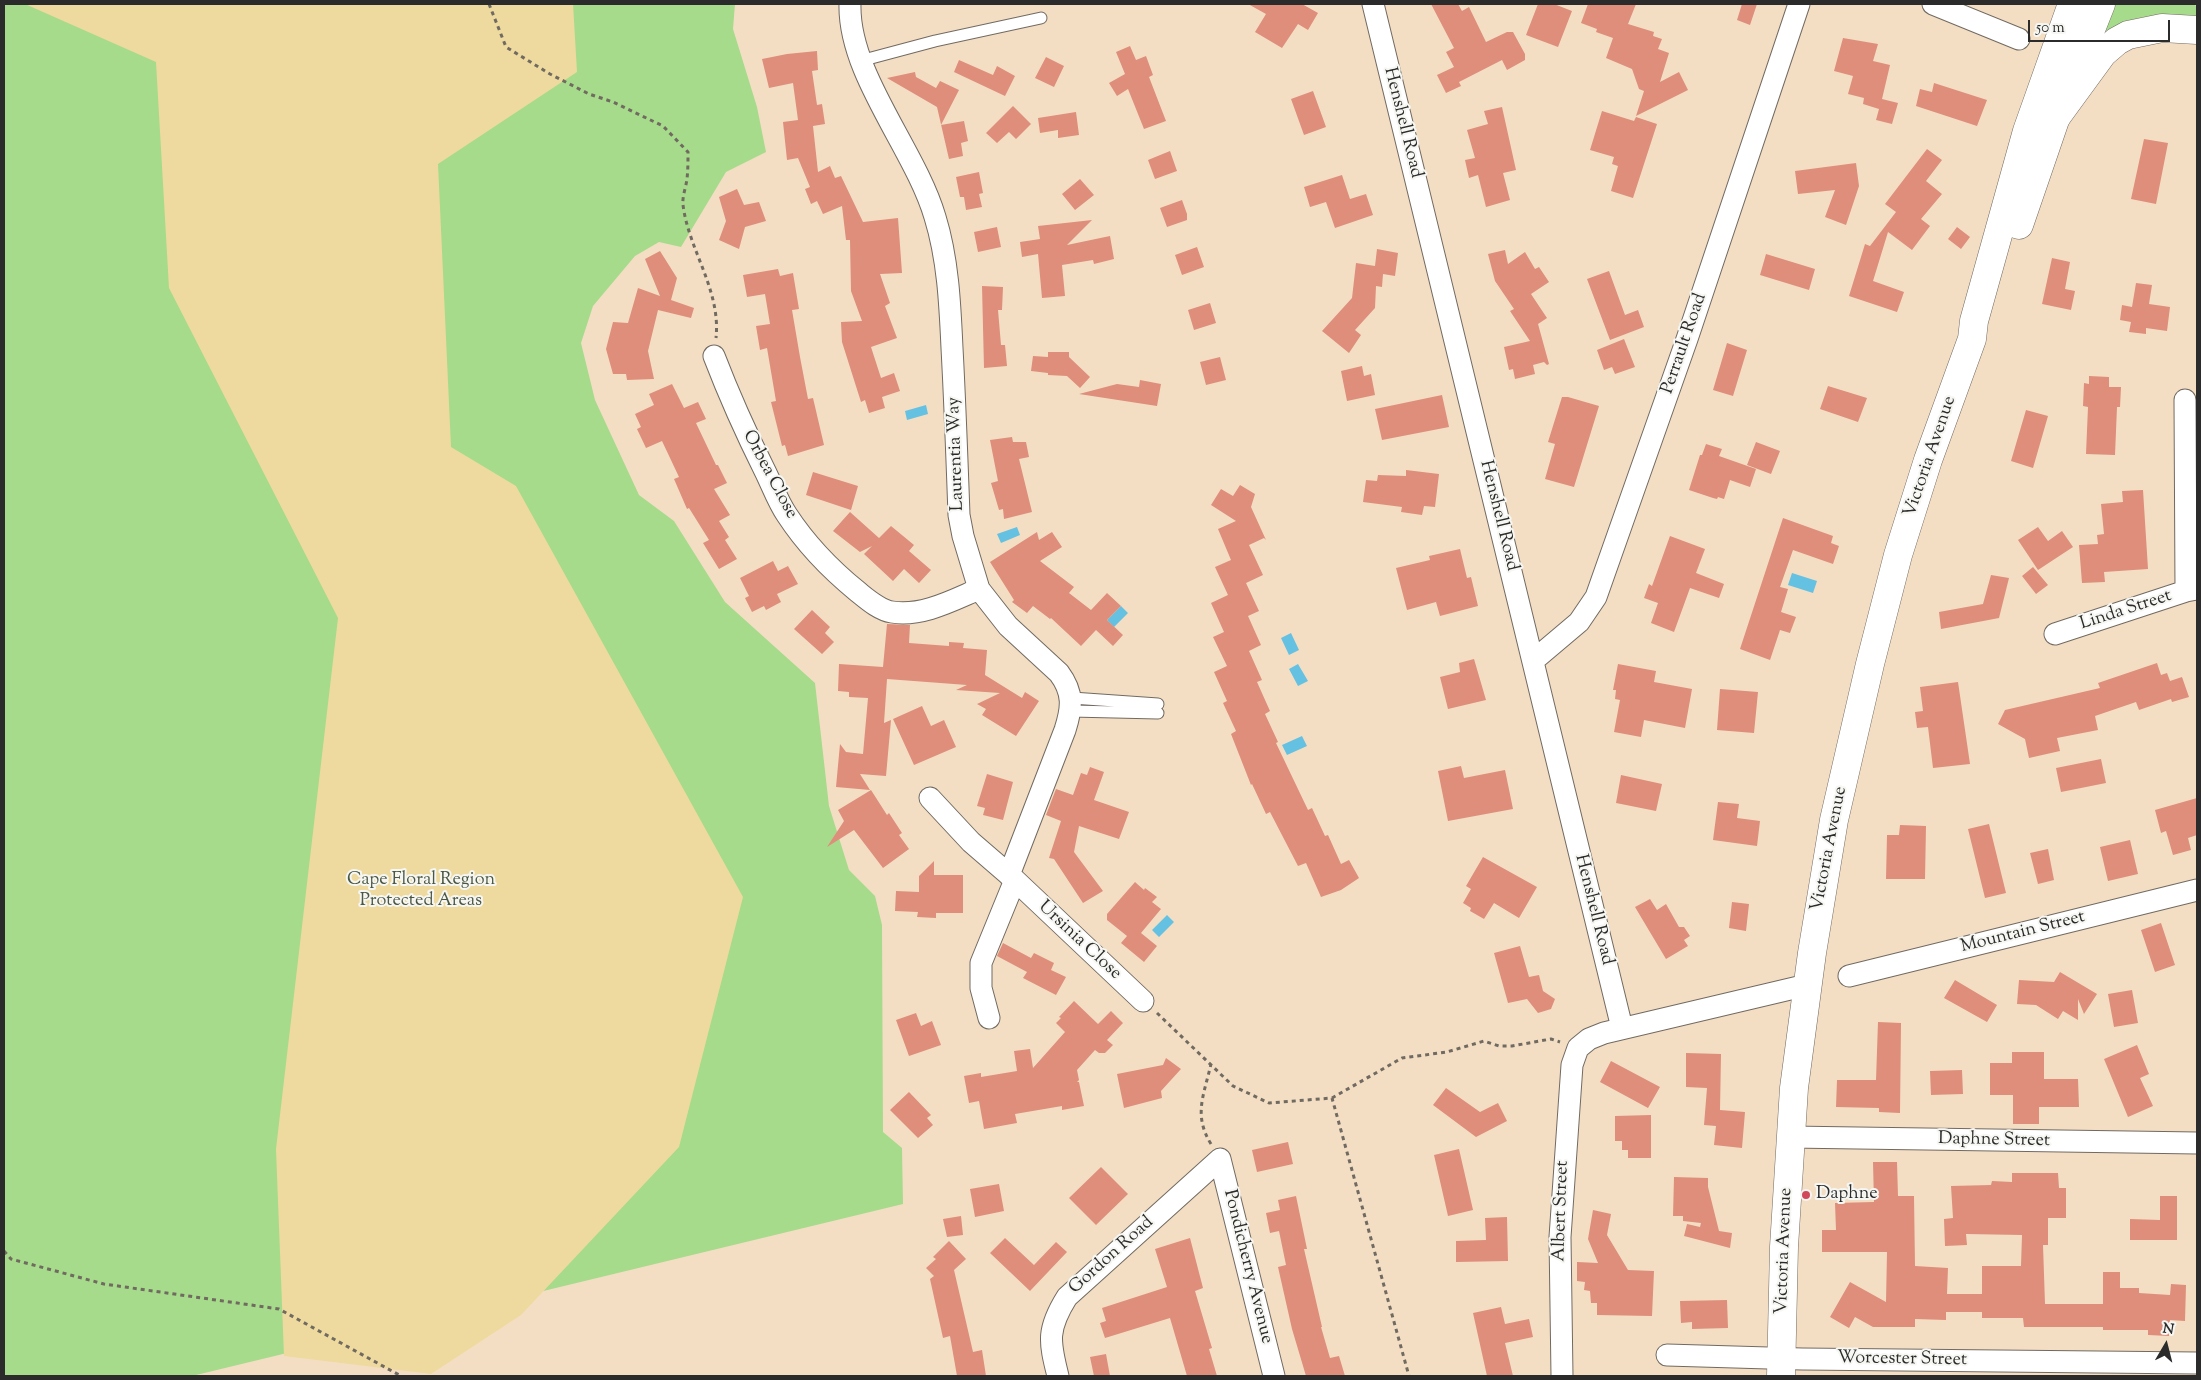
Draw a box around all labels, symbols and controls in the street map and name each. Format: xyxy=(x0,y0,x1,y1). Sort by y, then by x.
scale bar xyxy=(2031,10,2174,42)
text: 50 m xyxy=(2036,18,2065,39)
street label: Henshell Road xyxy=(1378,65,1426,181)
street label: Perrault Road xyxy=(1658,291,1712,397)
street label: Victoria Avenue xyxy=(1900,394,1962,520)
street label: Laurentia Way xyxy=(944,397,970,511)
street label: Orbea Close xyxy=(737,427,801,523)
street label: Henshell Road xyxy=(1474,458,1522,574)
street label: Linda Street xyxy=(2077,586,2175,636)
street label: Victoria Avenue xyxy=(1807,785,1853,913)
street label: Henshell Road xyxy=(1569,852,1617,968)
park label: Cape Floral Region Protected Areas xyxy=(347,870,495,912)
street label: Ursinia Close xyxy=(1033,897,1125,985)
street label: Mountain Street xyxy=(1959,907,2087,959)
street label: Daphne Street xyxy=(1938,1129,2050,1153)
street label: Albert Street xyxy=(1549,1160,1575,1262)
place label: Daphne xyxy=(1816,1184,1878,1206)
street label: Victoria Avenue xyxy=(1772,1187,1798,1315)
street label: Pondicherry Avenue xyxy=(1217,1188,1277,1346)
marker: Daphne xyxy=(1800,1189,1812,1201)
street label: Gordon Road xyxy=(1065,1212,1159,1300)
text: N xyxy=(2161,1319,2175,1341)
north arrow xyxy=(2141,1320,2191,1370)
street label: Worcester Street xyxy=(1837,1348,1967,1372)

